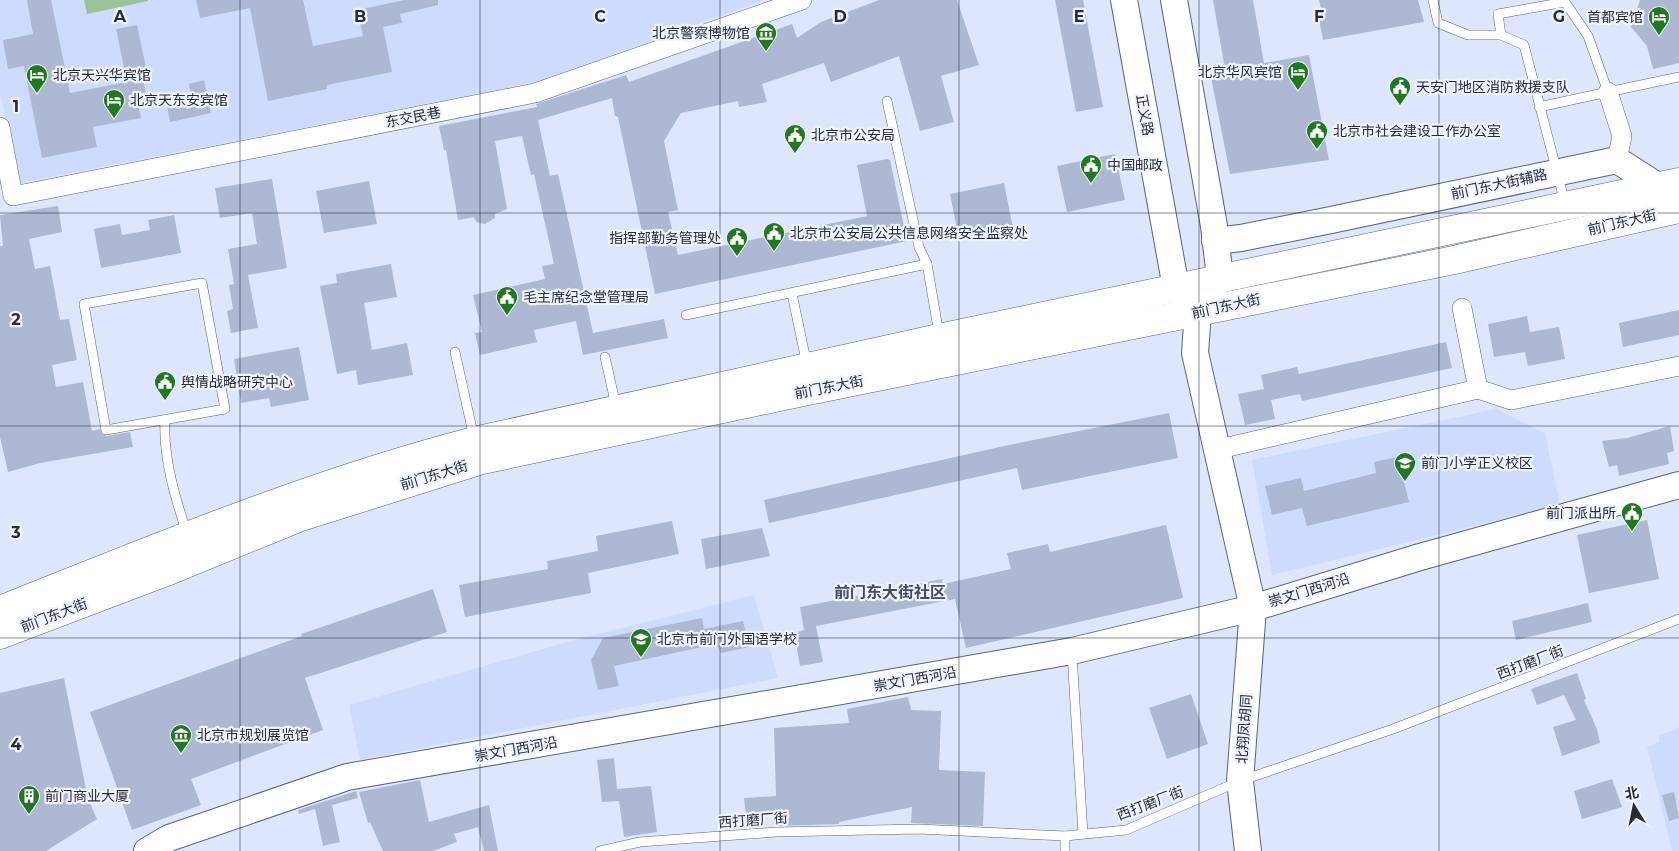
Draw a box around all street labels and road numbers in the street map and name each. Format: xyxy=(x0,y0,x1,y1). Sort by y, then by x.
street label: 正义路 xyxy=(1132,93,1158,137)
street label: 东交民巷 xyxy=(384,103,442,131)
street label: 前门东大街辅路 xyxy=(1449,165,1549,203)
street label: 前门东大街 xyxy=(1586,205,1658,239)
street label: 前门东大街 xyxy=(1190,290,1262,322)
street label: 前门东大街 xyxy=(793,371,865,403)
street label: 前门东大街 xyxy=(398,456,470,494)
street label: 崇文门西河沿 xyxy=(1266,569,1352,611)
street label: 前门东大街 xyxy=(18,594,90,636)
street label: 西打磨厂街 xyxy=(1494,641,1566,683)
street label: 崇文门西河沿 xyxy=(872,663,958,695)
street label: 北翔凤胡同 xyxy=(1233,693,1255,765)
street label: 崇文门西河沿 xyxy=(473,733,559,765)
street label: 西打磨厂街 xyxy=(1114,782,1186,824)
street label: 西打磨厂街 xyxy=(717,809,789,831)

